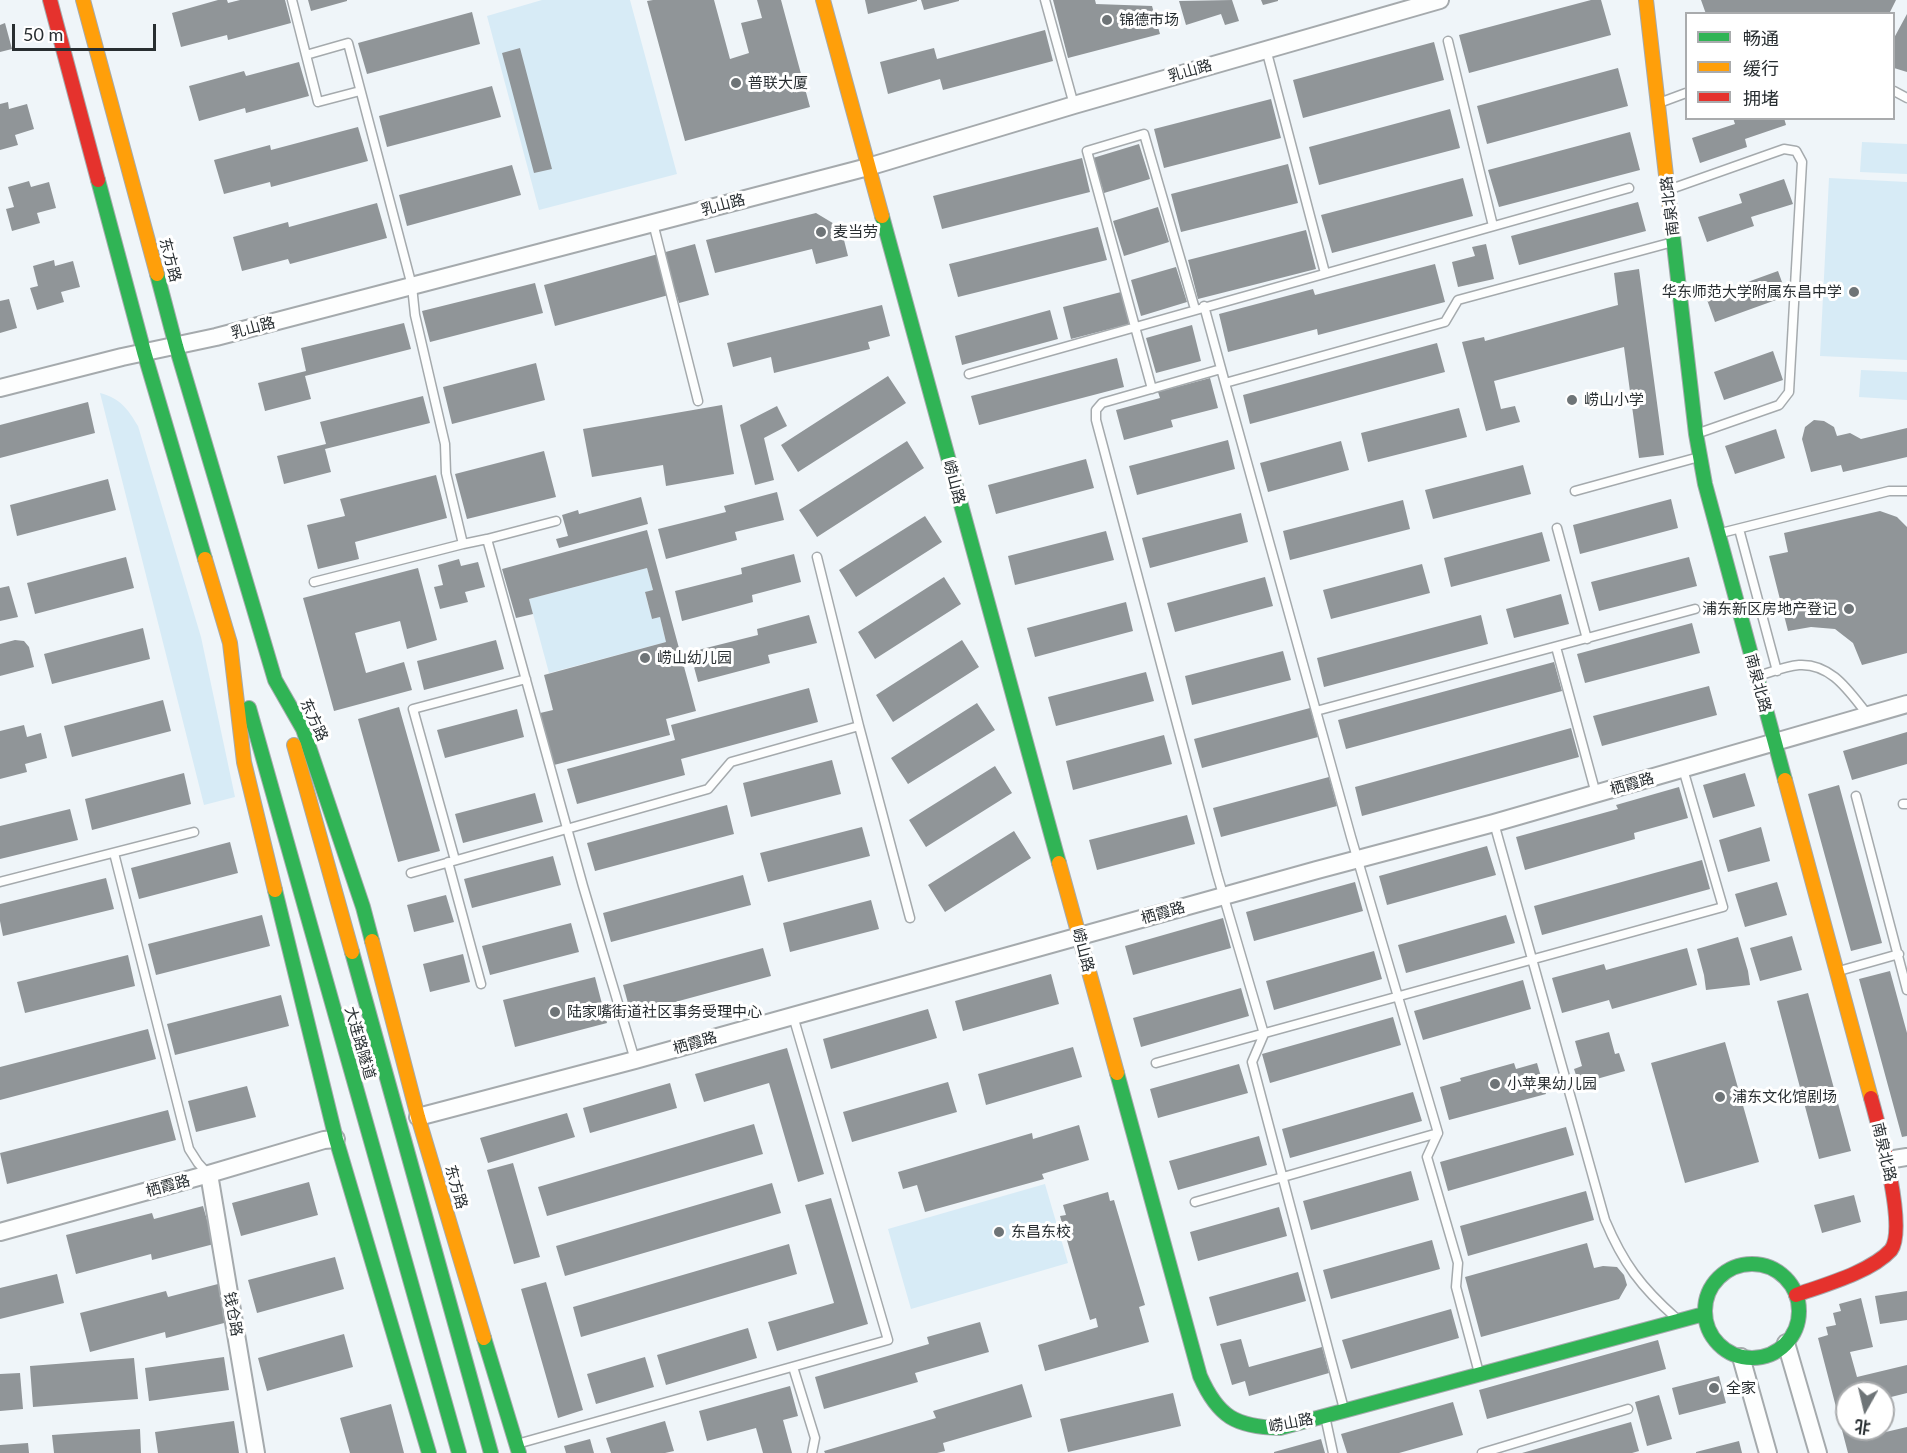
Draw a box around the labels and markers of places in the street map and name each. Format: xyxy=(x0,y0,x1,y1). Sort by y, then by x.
place label: 锦德市场 xyxy=(1119,11,1179,29)
marker: 锦德市场 xyxy=(1100,13,1114,27)
place label: 普联大厦 xyxy=(748,74,808,92)
marker: 普联大厦 xyxy=(729,76,743,90)
place label: 麦当劳 xyxy=(833,223,878,241)
marker: 麦当劳 xyxy=(814,225,828,239)
place label: 华东师范大学附属东昌中学 xyxy=(1662,283,1842,301)
marker: 华东师范大学附属东昌中学 xyxy=(1847,285,1861,299)
place label: 崂山小学 xyxy=(1584,391,1644,409)
marker: 崂山小学 xyxy=(1565,393,1579,407)
place label: 浦东新区房地产登记 xyxy=(1702,600,1837,618)
marker: 浦东新区房地产登记 xyxy=(1842,602,1856,616)
place label: 崂山幼儿园 xyxy=(657,649,732,667)
marker: 崂山幼儿园 xyxy=(638,651,652,665)
place label: 陆家嘴街道社区事务受理中心 xyxy=(567,1003,762,1021)
marker: 陆家嘴街道社区事务受理中心 xyxy=(548,1005,562,1019)
place label: 小苹果幼儿园 xyxy=(1507,1075,1597,1093)
marker: 小苹果幼儿园 xyxy=(1488,1077,1502,1091)
place label: 浦东文化馆剧场 xyxy=(1732,1088,1837,1106)
marker: 浦东文化馆剧场 xyxy=(1713,1090,1727,1104)
place label: 东昌东校 xyxy=(1011,1223,1071,1241)
marker: 东昌东校 xyxy=(992,1225,1006,1239)
place label: 全家 xyxy=(1726,1379,1756,1397)
marker: 全家 xyxy=(1707,1381,1721,1395)

